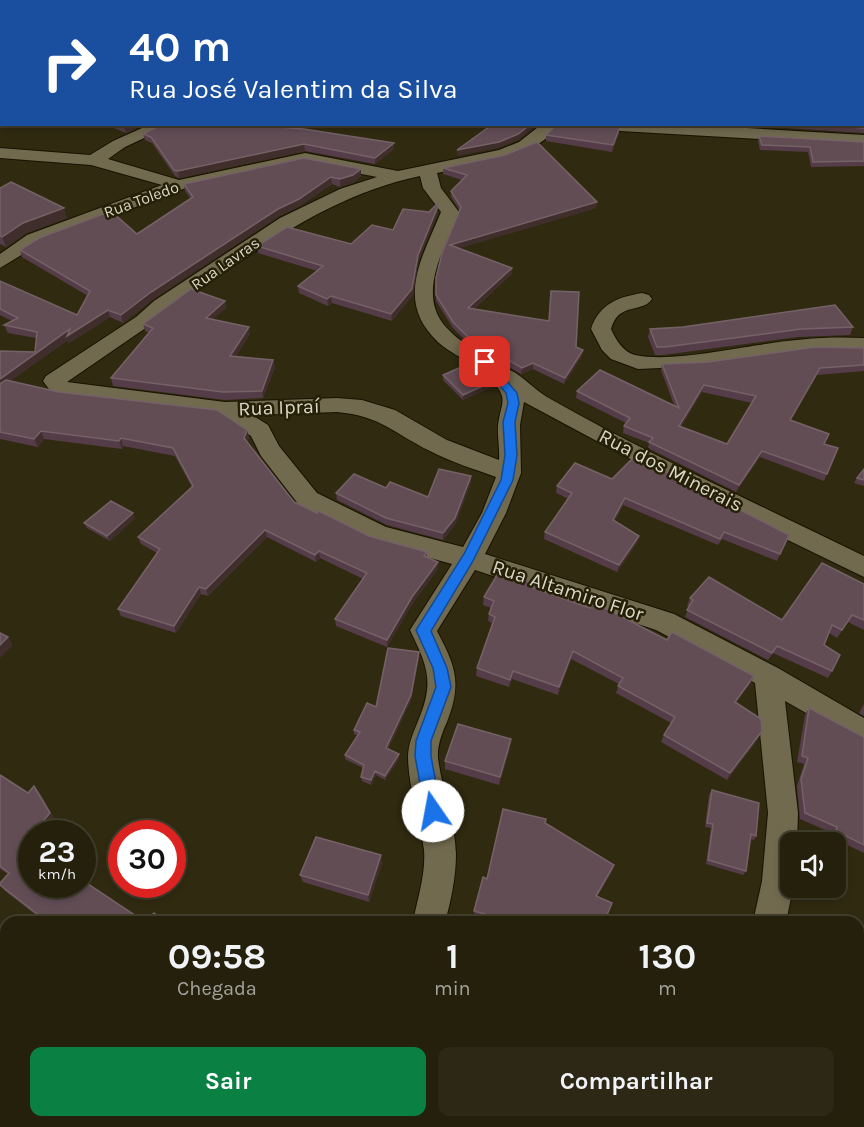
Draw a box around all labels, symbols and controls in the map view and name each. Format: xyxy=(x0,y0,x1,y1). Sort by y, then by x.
text: 40 m xyxy=(129,22,231,72)
icon: right xyxy=(30,24,108,102)
text: Rua José Valentim da Silva xyxy=(129,73,458,105)
street label: Rua Toledo xyxy=(101,177,181,222)
street label: Rua Lavras xyxy=(187,233,263,294)
pin xyxy=(459,336,510,387)
icon: arrive xyxy=(468,345,501,378)
street label: Rua Ipraí xyxy=(238,395,320,420)
street label: Rua dos Minerais xyxy=(595,424,746,517)
street label: Rua Altamiro Flor xyxy=(489,555,647,626)
position arrow xyxy=(401,779,465,843)
speed limit sign: 30 xyxy=(108,820,186,898)
map controls xyxy=(780,832,846,898)
button: sound xyxy=(780,832,846,898)
text: 23 xyxy=(39,834,75,870)
text: km/h xyxy=(38,865,76,883)
text: 09:58 xyxy=(168,935,266,977)
text: 1 xyxy=(446,935,459,977)
text: 130 xyxy=(638,935,696,977)
text: Chegada xyxy=(177,977,257,1000)
text: min xyxy=(434,977,471,1000)
text: m xyxy=(658,977,677,1000)
button: Sair xyxy=(30,1047,426,1116)
button: Compartilhar xyxy=(438,1047,834,1116)

